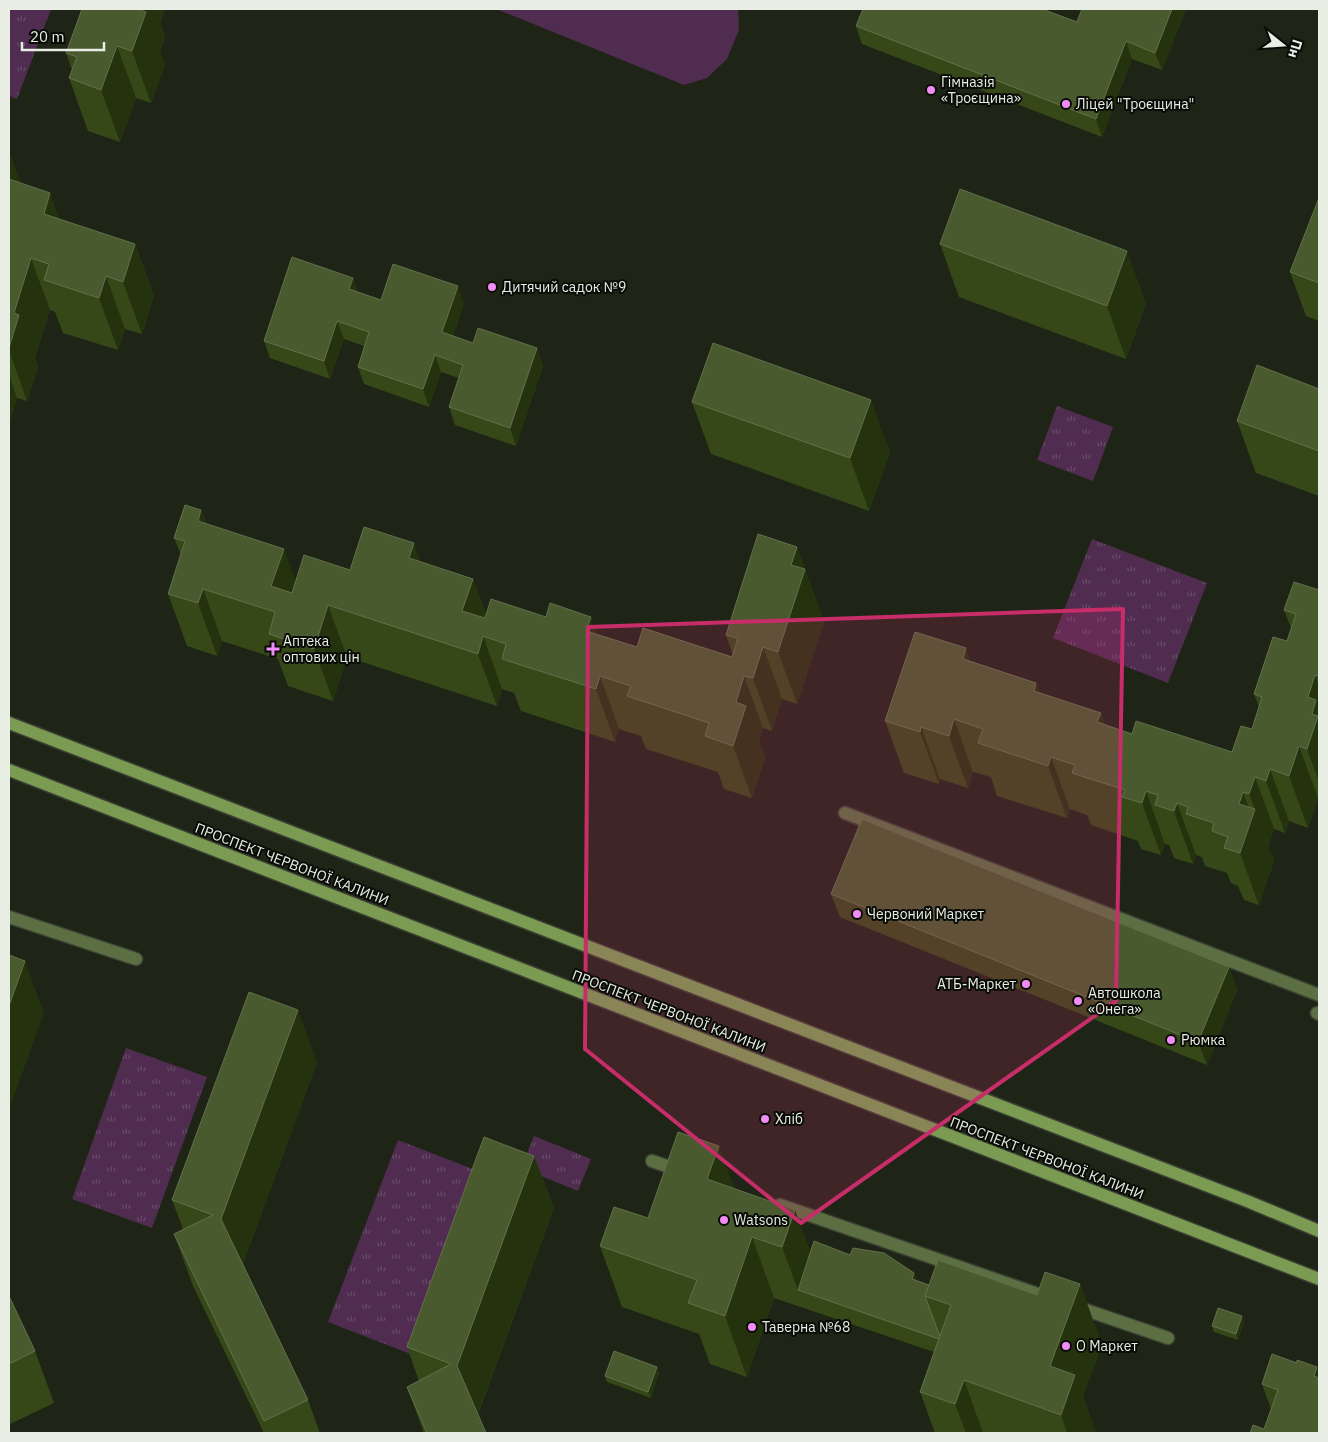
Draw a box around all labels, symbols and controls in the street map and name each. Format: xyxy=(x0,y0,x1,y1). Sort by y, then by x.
scale bar xyxy=(22,20,105,52)
north arrow xyxy=(1258,20,1308,70)
text: 20 m xyxy=(30,27,65,46)
text: Пн xyxy=(1284,37,1307,60)
place label: Гімназія «Троєщина» xyxy=(941,73,1021,107)
marker: Гімназія «Троєщина» xyxy=(925,84,937,96)
place label: Ліцей "Троєщина" xyxy=(1076,95,1194,113)
marker: Ліцей "Троєщина" xyxy=(1060,98,1072,110)
place label: Дитячий садок №9 xyxy=(502,278,627,296)
marker: Дитячий садок №9 xyxy=(486,281,498,293)
place label: Аптека оптових цін xyxy=(283,632,360,666)
marker: Аптека оптових цін xyxy=(267,643,279,655)
street label: ПРОСПЕКТ ЧЕРВОНОЇ КАЛИНИ xyxy=(193,819,391,909)
place label: Червоний Маркет xyxy=(867,905,984,923)
marker: Червоний Маркет xyxy=(851,908,863,920)
street label: ПРОСПЕКТ ЧЕРВОНОЇ КАЛИНИ xyxy=(570,966,768,1056)
place label: АТБ-Маркет xyxy=(937,975,1016,993)
marker: АТБ-Маркет xyxy=(1020,978,1032,990)
place label: Автошкола «Онега» xyxy=(1088,984,1161,1018)
marker: Автошкола «Онега» xyxy=(1072,995,1084,1007)
place label: Рюмка xyxy=(1181,1031,1226,1049)
marker: Рюмка xyxy=(1165,1034,1177,1046)
place label: Хліб xyxy=(775,1110,803,1128)
marker: Хліб xyxy=(759,1113,771,1125)
street label: ПРОСПЕКТ ЧЕРВОНОЇ КАЛИНИ xyxy=(948,1113,1146,1203)
place label: Watsons xyxy=(734,1211,788,1229)
marker: Watsons xyxy=(718,1214,730,1226)
place label: Таверна №68 xyxy=(762,1318,850,1336)
marker: Таверна №68 xyxy=(746,1321,758,1333)
place label: О Маркет xyxy=(1076,1337,1138,1355)
marker: О Маркет xyxy=(1060,1340,1072,1352)

